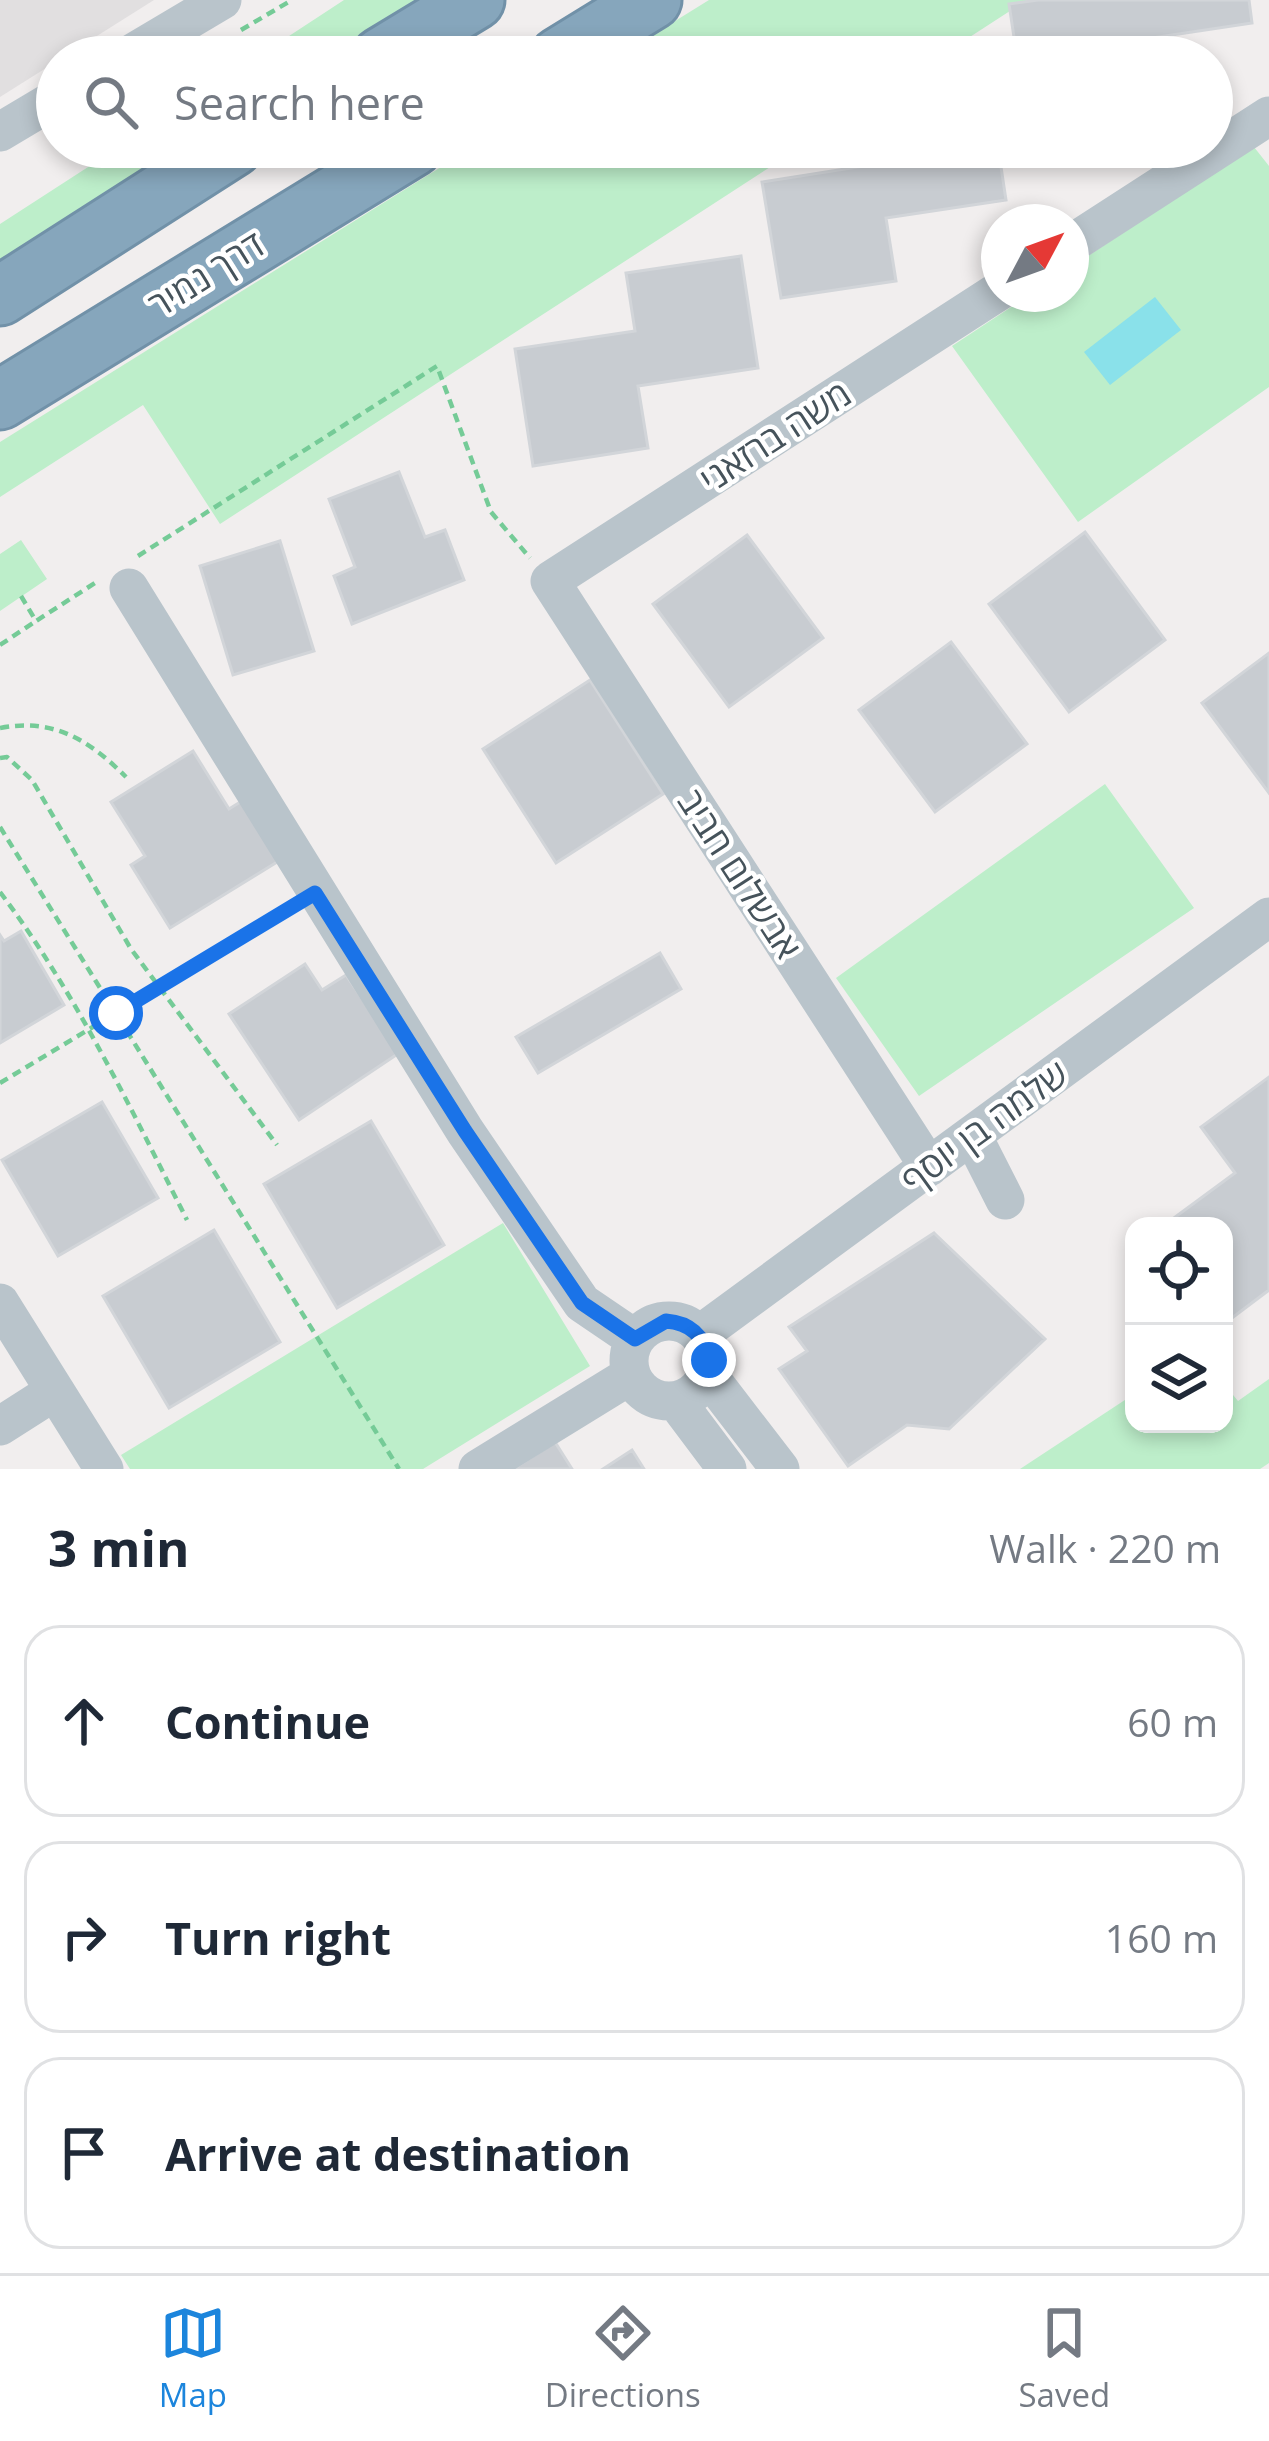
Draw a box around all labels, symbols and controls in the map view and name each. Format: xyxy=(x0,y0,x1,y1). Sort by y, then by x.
search box xyxy=(36,36,1233,168)
icon: search xyxy=(78,69,144,135)
text: Search here xyxy=(174,72,425,133)
north arrow xyxy=(981,204,1089,312)
street label: דרך נמיר xyxy=(139,219,273,329)
street label: משה ברזאני xyxy=(690,369,860,503)
street label: אבשלום חביב xyxy=(667,780,813,968)
route start xyxy=(89,986,143,1040)
street label: שלמה בן יוסף xyxy=(890,1049,1078,1203)
map controls xyxy=(1125,1217,1233,1433)
button: locate xyxy=(1125,1217,1233,1325)
button: layers xyxy=(1125,1325,1233,1433)
route end xyxy=(682,1333,736,1387)
text: 3 min xyxy=(48,1512,190,1582)
text: Walk · 220 m xyxy=(989,1521,1221,1574)
icon: ahead xyxy=(51,1688,117,1754)
text: Continue xyxy=(165,1691,370,1752)
text: 60 m xyxy=(1127,1695,1218,1748)
icon: right xyxy=(51,1904,117,1970)
text: Turn right xyxy=(165,1907,391,1968)
text: 160 m xyxy=(1105,1911,1218,1964)
icon: arrive xyxy=(51,2120,117,2186)
text: Arrive at destination xyxy=(165,2123,631,2184)
tab: Map xyxy=(159,2300,227,2417)
tab: Directions xyxy=(545,2300,701,2417)
tab: Saved xyxy=(1018,2300,1110,2417)

